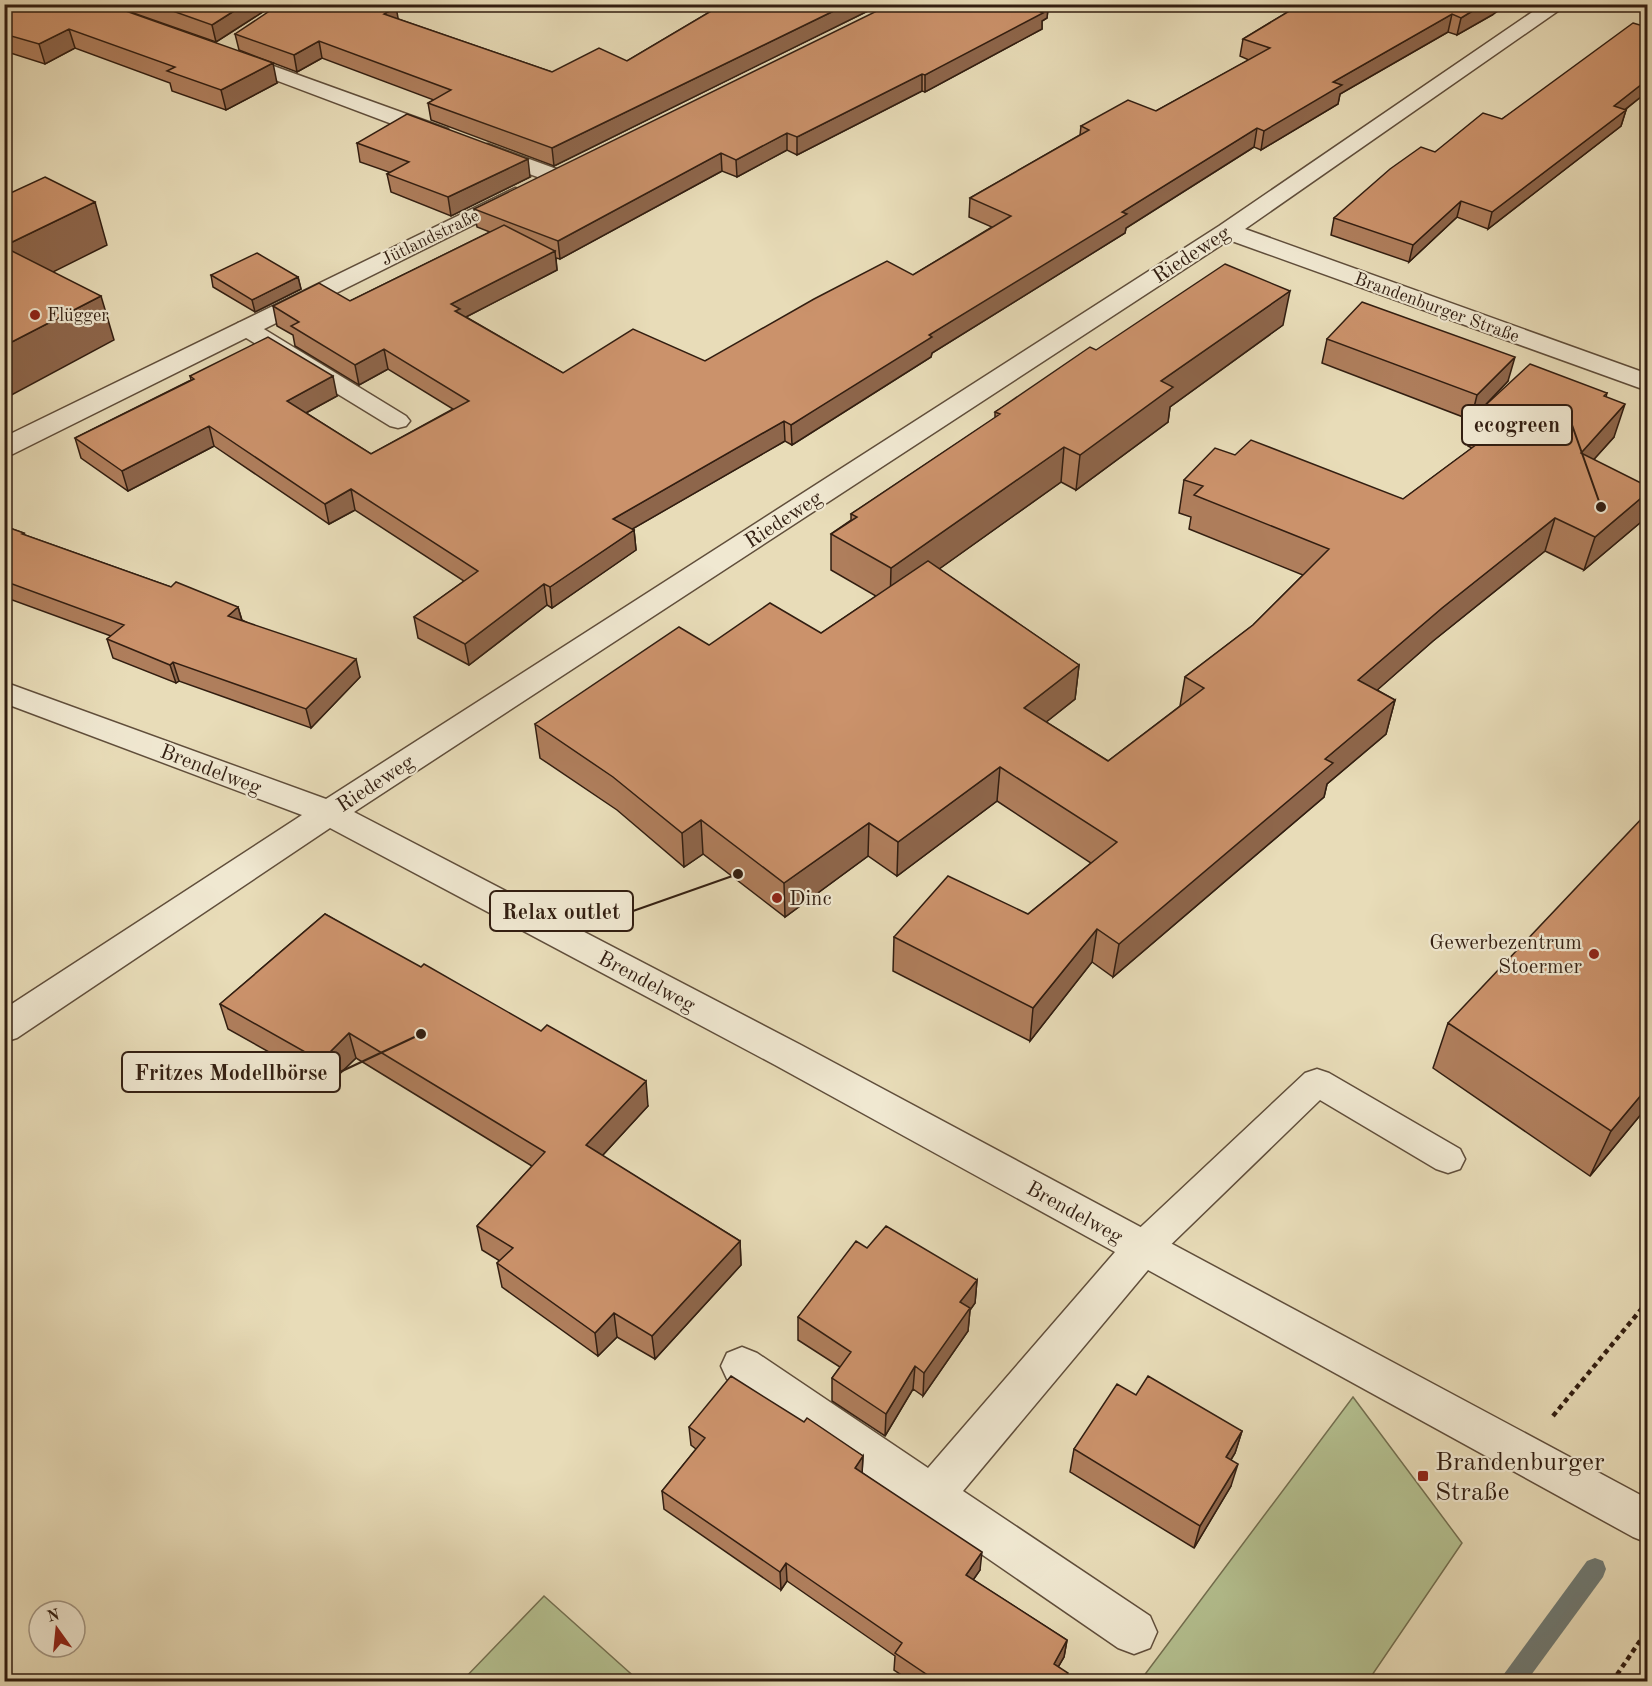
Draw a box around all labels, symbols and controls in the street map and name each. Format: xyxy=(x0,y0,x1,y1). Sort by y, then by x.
street label: Jütlandstraße xyxy=(379,206,482,269)
street label: Riedeweg xyxy=(1149,222,1235,288)
street label: Brandenburger Straße xyxy=(1352,270,1521,346)
place label: Flügger xyxy=(47,307,109,325)
marker: Flügger xyxy=(28,308,42,322)
callout: ecogreen xyxy=(1462,405,1572,445)
text: ecogreen xyxy=(1474,415,1560,437)
street label: Riedeweg xyxy=(741,487,827,553)
street label: Brendelweg xyxy=(157,741,265,800)
street label: Riedeweg xyxy=(333,751,419,817)
place label: Dinc xyxy=(789,889,832,910)
callout: Relax outlet xyxy=(490,891,633,931)
marker: Dinc xyxy=(770,891,784,905)
text: Relax outlet xyxy=(502,902,620,924)
place label: Gewerbezentrum Stoermer xyxy=(1429,933,1582,978)
marker: Gewerbezentrum Stoermer xyxy=(1587,947,1601,961)
street label: Brendelweg xyxy=(594,948,699,1017)
callout: Fritzes Modellbörse xyxy=(122,1052,340,1092)
text: Fritzes Modellbörse xyxy=(134,1063,328,1085)
street label: Brendelweg xyxy=(1023,1178,1127,1249)
place label: Brandenburger Straße xyxy=(1435,1450,1605,1506)
marker: Brandenburger Straße xyxy=(1416,1469,1430,1483)
north arrow xyxy=(27,1599,87,1659)
text: N xyxy=(46,1607,62,1626)

